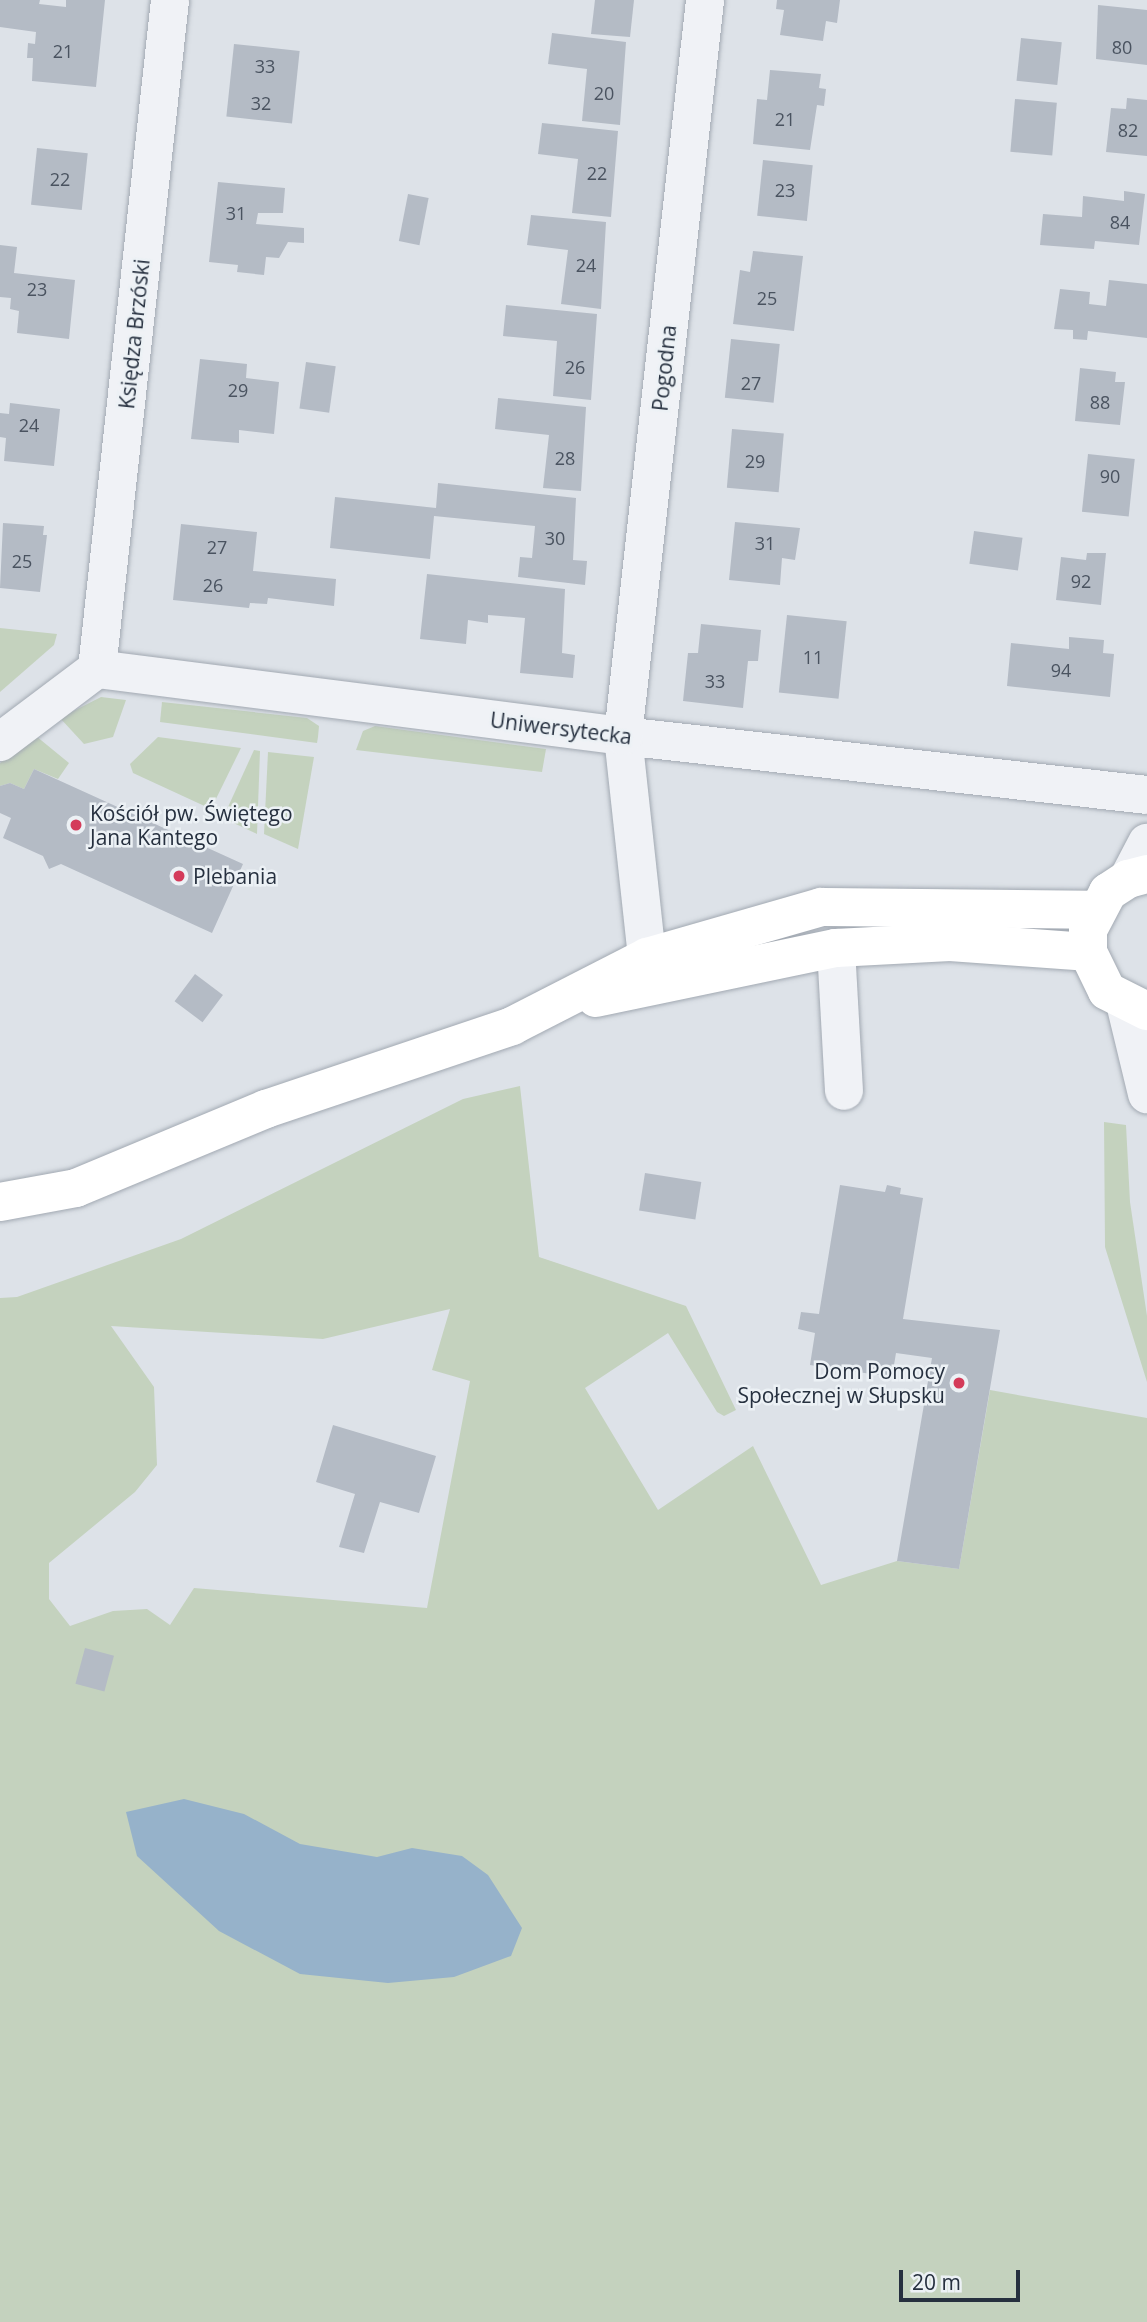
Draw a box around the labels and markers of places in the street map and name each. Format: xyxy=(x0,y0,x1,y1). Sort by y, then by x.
place label: Kościół pw. Świętego Jana Kantego xyxy=(90,800,293,850)
marker: Kościół pw. Świętego Jana Kantego xyxy=(68,817,84,833)
place label: Plebania xyxy=(193,863,277,889)
marker: Plebania xyxy=(171,868,187,884)
place label: Dom Pomocy Społecznej w Słupsku xyxy=(737,1358,945,1408)
marker: Dom Pomocy Społecznej w Słupsku xyxy=(951,1375,967,1391)

